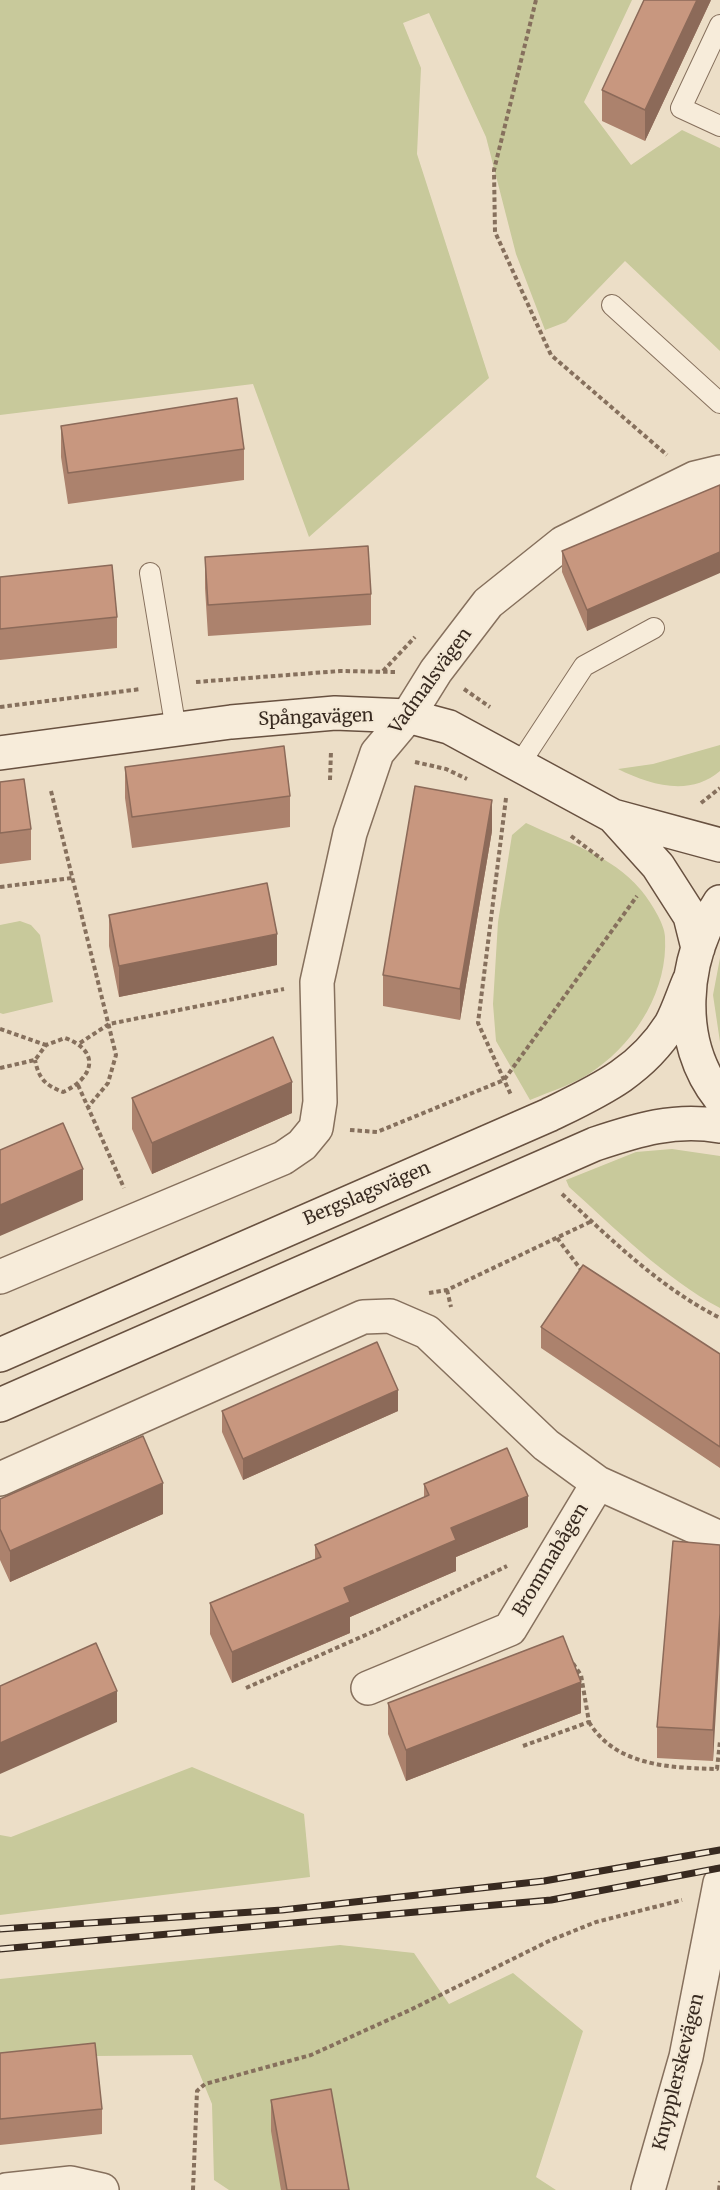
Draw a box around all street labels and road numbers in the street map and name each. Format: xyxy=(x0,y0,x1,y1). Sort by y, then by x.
street label: Vadmalsvägen xyxy=(385,624,477,738)
street label: Spångavägen xyxy=(258,705,374,731)
street label: Bergslagsvägen xyxy=(300,1158,434,1230)
street label: Brommabågen xyxy=(509,1500,593,1620)
street label: Knypplerskevägen xyxy=(649,1991,709,2153)

